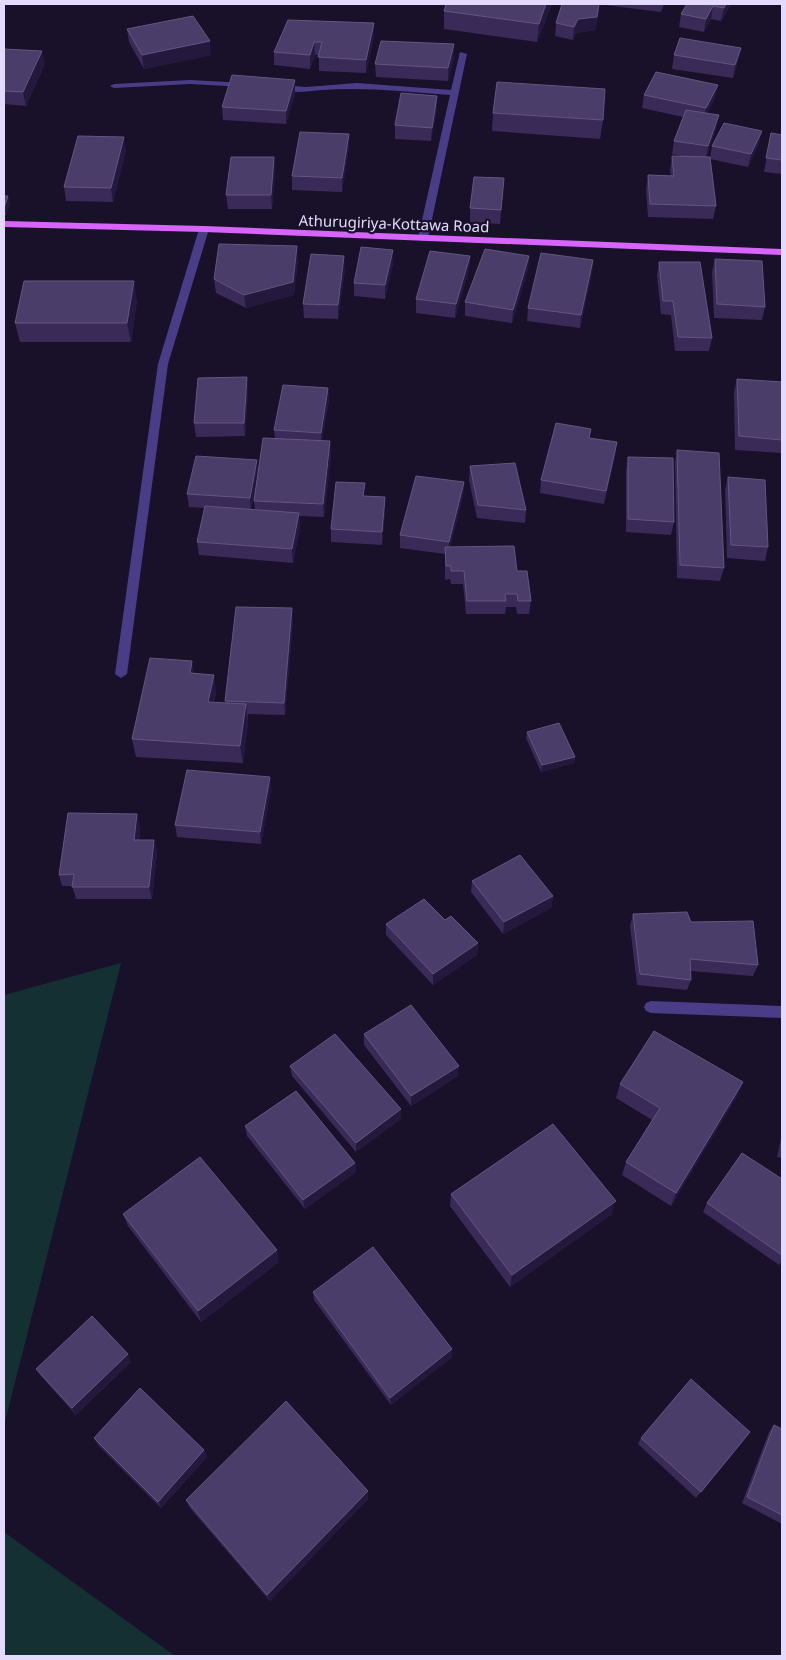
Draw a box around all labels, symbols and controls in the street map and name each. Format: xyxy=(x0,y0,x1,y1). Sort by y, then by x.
street label: Athurugiriya-Kottawa Road xyxy=(298,210,490,236)

